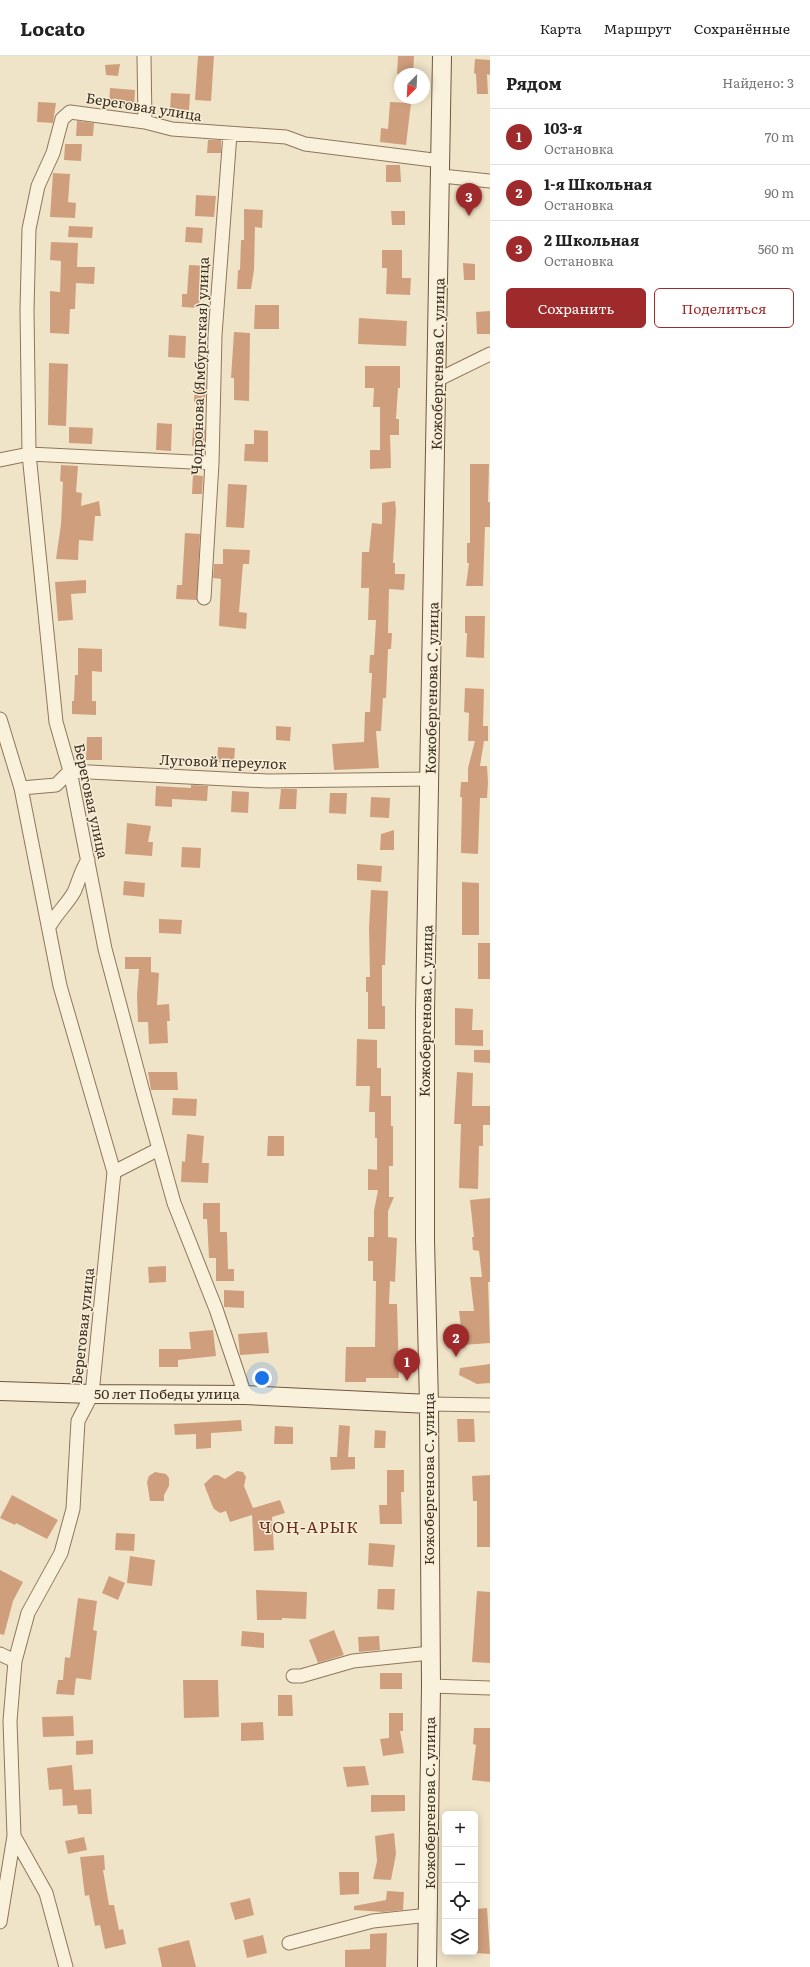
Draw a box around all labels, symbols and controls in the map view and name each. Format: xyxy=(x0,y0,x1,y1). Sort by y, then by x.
text: Locato xyxy=(20,14,85,42)
text: Карта xyxy=(540,18,582,38)
text: Маршрут xyxy=(604,18,672,38)
text: Сохранённые xyxy=(694,18,790,38)
north arrow xyxy=(394,68,430,104)
text: Рядом xyxy=(506,70,562,95)
text: Найдено: 3 xyxy=(722,73,794,92)
street label: Береговая улица xyxy=(85,87,204,125)
text: 103-я xyxy=(544,116,582,139)
text: 1 xyxy=(516,127,522,146)
text: 70 m xyxy=(765,127,794,146)
text: Остановка xyxy=(544,139,614,158)
text: 1-я Школьная xyxy=(544,172,652,195)
pin: 3 xyxy=(456,183,482,216)
text: 2 xyxy=(516,183,522,202)
text: 90 m xyxy=(764,183,794,202)
text: Остановка xyxy=(544,195,614,214)
text: 2 Школьная xyxy=(544,228,639,251)
text: 3 xyxy=(515,239,523,258)
text: 560 m xyxy=(758,239,794,258)
text: Остановка xyxy=(544,251,614,270)
street label: Чодронова (Ямбургская) улица xyxy=(185,256,213,475)
street label: Кожобергенова С. улица xyxy=(425,277,449,450)
button: Сохранить xyxy=(506,288,646,328)
button: Поделиться xyxy=(654,288,794,328)
street label: Кожобергенова С. улица xyxy=(419,601,443,774)
street label: Береговая улица xyxy=(70,741,114,861)
street label: Луговой переулок xyxy=(159,749,288,773)
street label: Кожобергенова С. улица xyxy=(413,924,437,1097)
street label: Береговая улица xyxy=(66,1266,98,1385)
pin: 2 xyxy=(443,1324,469,1357)
pin: 1 xyxy=(394,1348,420,1381)
your location xyxy=(252,1368,272,1388)
street label: 50 лет Победы улица xyxy=(94,1383,240,1403)
street label: Кожобергенова С. улица xyxy=(418,1392,438,1565)
district label: ЧОҢ-АРЫК xyxy=(259,1514,359,1538)
street label: Кожобергенова С. улица xyxy=(419,1716,439,1889)
map controls xyxy=(442,1811,478,1955)
button: + xyxy=(442,1811,478,1847)
button: − xyxy=(442,1847,478,1883)
button: locate xyxy=(442,1883,478,1919)
button: layers xyxy=(442,1919,478,1955)

